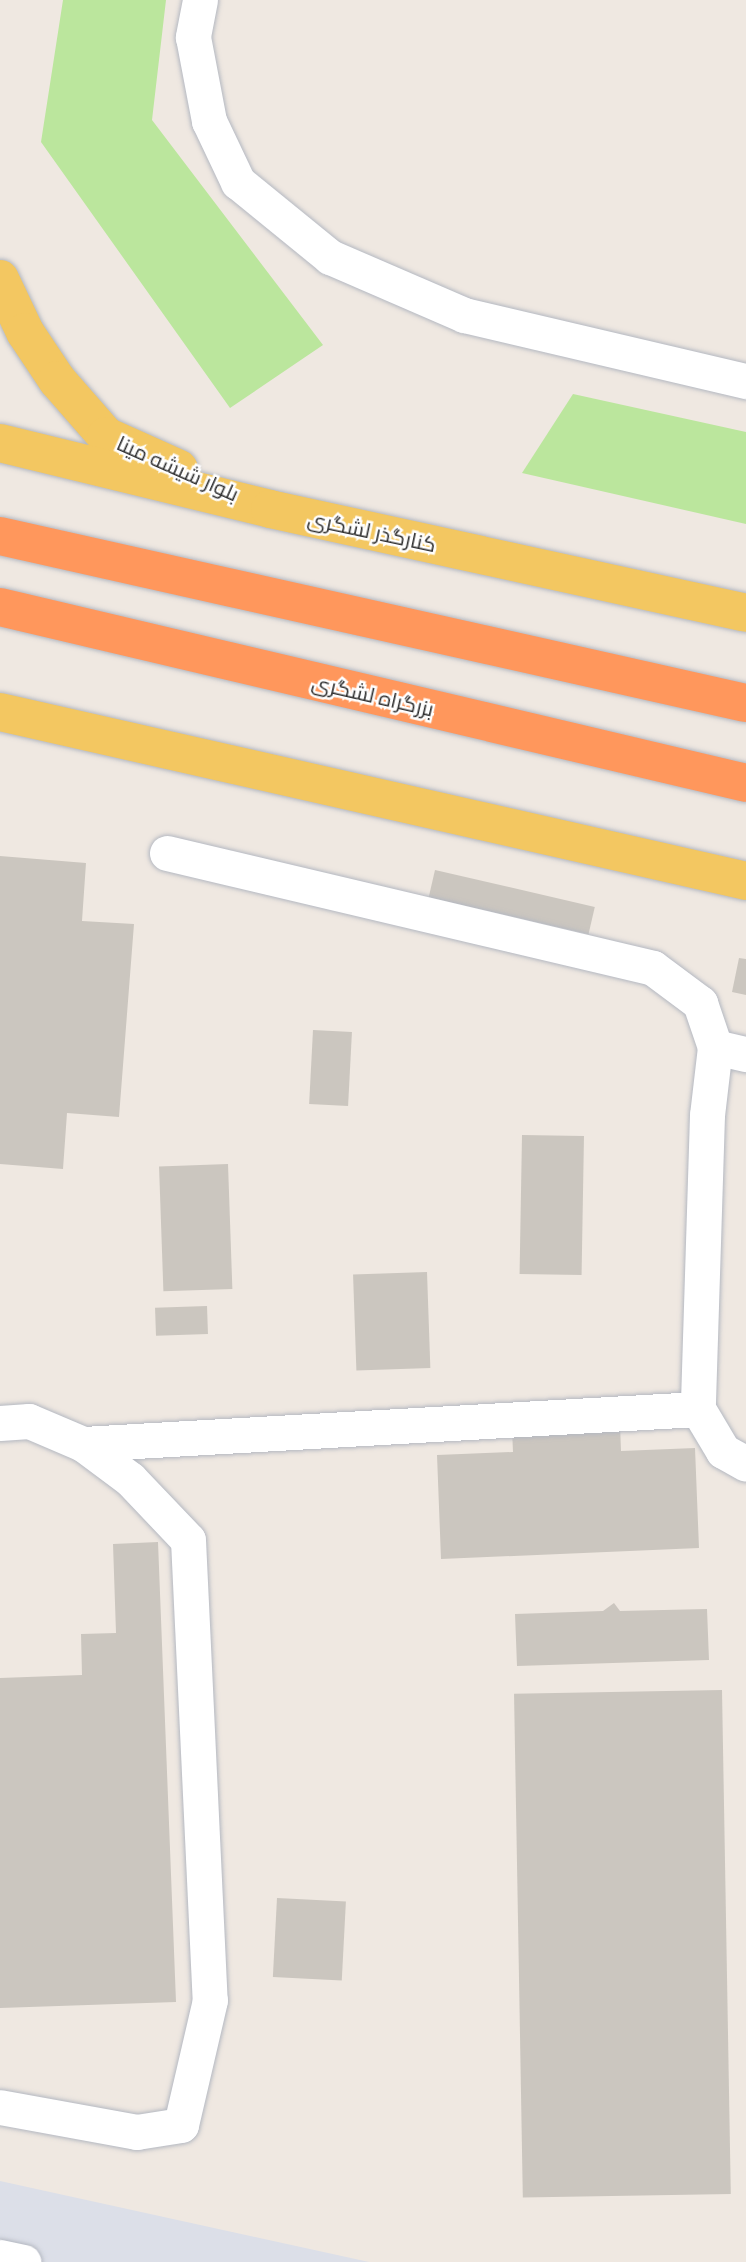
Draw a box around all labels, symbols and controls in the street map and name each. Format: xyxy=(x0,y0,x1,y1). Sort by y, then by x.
street label: بلوار شیشه مینا xyxy=(113,430,243,506)
street label: کنارگذر لشگری xyxy=(306,505,438,557)
street label: بزرگراه لشگری xyxy=(310,669,436,721)

